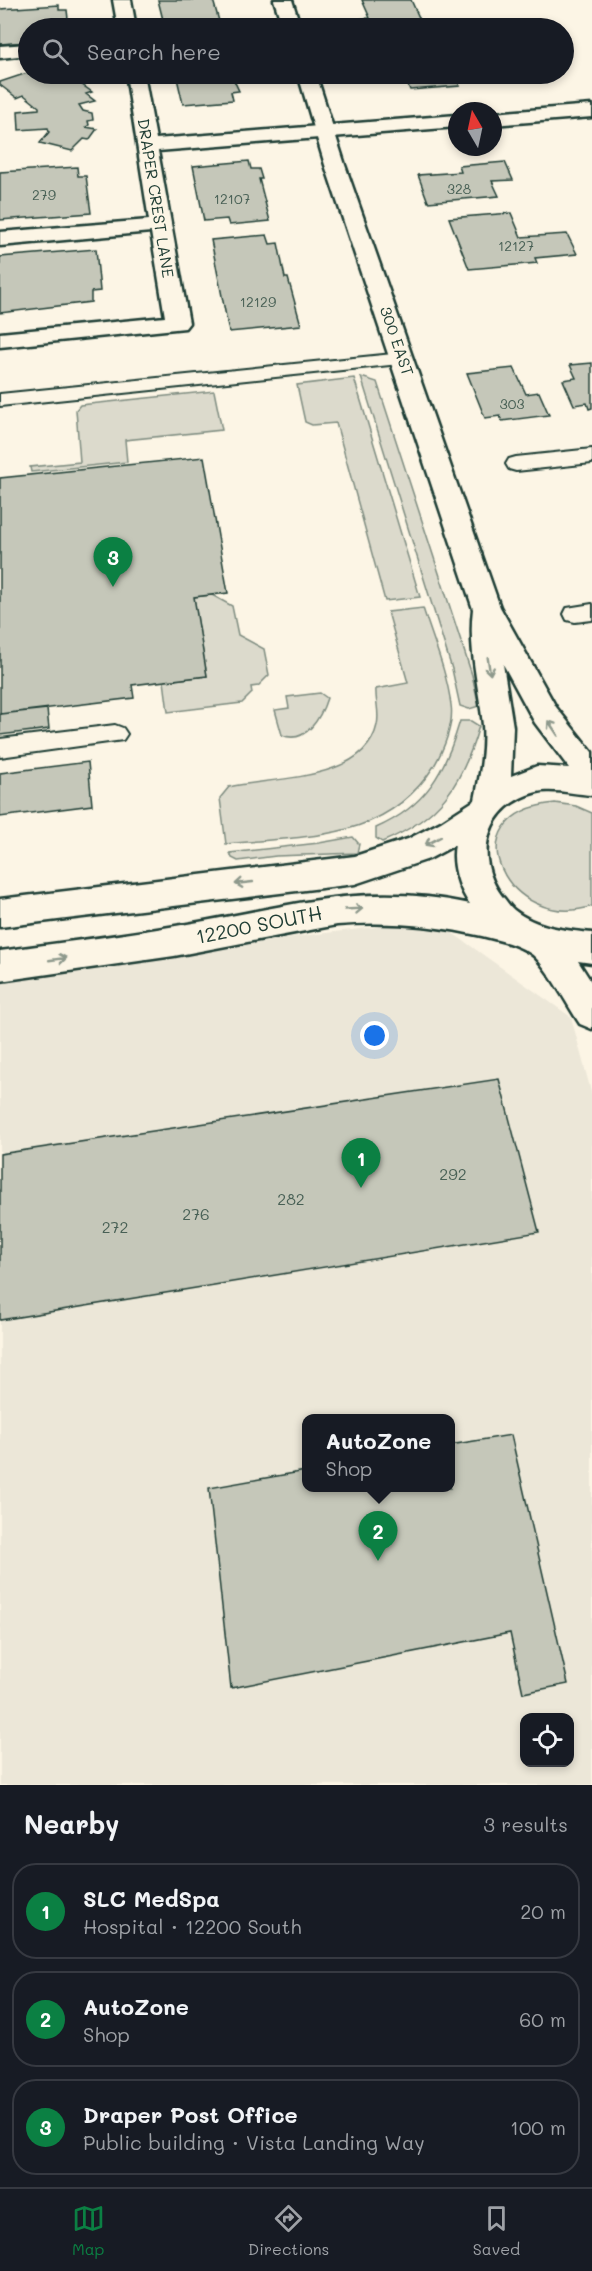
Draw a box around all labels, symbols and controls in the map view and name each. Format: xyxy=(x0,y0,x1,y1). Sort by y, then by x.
search box xyxy=(18,18,574,84)
icon: search xyxy=(39,35,72,68)
text: Search here xyxy=(87,37,221,66)
north arrow xyxy=(448,102,502,156)
street label: DRAPER CREST LANE xyxy=(134,117,179,279)
house number: 328 xyxy=(447,179,471,198)
house number: 279 xyxy=(32,185,56,204)
house number: 12107 xyxy=(214,189,251,208)
house number: 12127 xyxy=(498,236,534,255)
house number: 12129 xyxy=(240,292,276,311)
street label: 300 EAST xyxy=(376,303,419,379)
house number: 303 xyxy=(499,394,525,413)
pin: 3 xyxy=(94,538,132,587)
one-way arrow xyxy=(484,656,495,676)
one-way arrow xyxy=(547,721,559,737)
one-way arrow xyxy=(425,835,442,847)
one-way arrow xyxy=(235,878,255,889)
street label: 12200 SOUTH xyxy=(193,899,324,949)
one-way arrow xyxy=(343,904,363,915)
one-way arrow xyxy=(48,953,67,964)
your location xyxy=(360,1021,389,1050)
pin: 1 xyxy=(342,1138,380,1188)
house number: 292 xyxy=(439,1163,467,1184)
house number: 282 xyxy=(277,1188,305,1209)
house number: 276 xyxy=(182,1203,210,1224)
house number: 272 xyxy=(102,1216,128,1237)
popup xyxy=(302,1414,455,1492)
text: AutoZone xyxy=(326,1426,431,1455)
text: Shop xyxy=(326,1455,372,1481)
pin: 2 xyxy=(358,1512,398,1561)
map controls xyxy=(520,1713,574,1767)
button: locate xyxy=(520,1713,574,1767)
text: Nearby xyxy=(24,1807,119,1841)
text: 3 results xyxy=(483,1811,568,1837)
text: SLC MedSpa xyxy=(83,1884,220,1913)
text: 1 xyxy=(41,1898,50,1924)
text: 20 m xyxy=(520,1898,566,1924)
text: Hospital · 12200 South xyxy=(83,1913,302,1939)
text: AutoZone xyxy=(83,1992,189,2021)
text: 2 xyxy=(40,2006,51,2032)
text: 60 m xyxy=(519,2006,566,2032)
text: Shop xyxy=(83,2021,130,2047)
text: Draper Post Office xyxy=(83,2100,298,2129)
text: 3 xyxy=(40,2114,52,2140)
text: 100 m xyxy=(510,2114,566,2140)
text: Public building · Vista Landing Way xyxy=(83,2129,425,2155)
tab: Map xyxy=(72,2202,105,2259)
tab: Directions xyxy=(248,2202,329,2259)
tab: Saved xyxy=(473,2202,520,2259)

